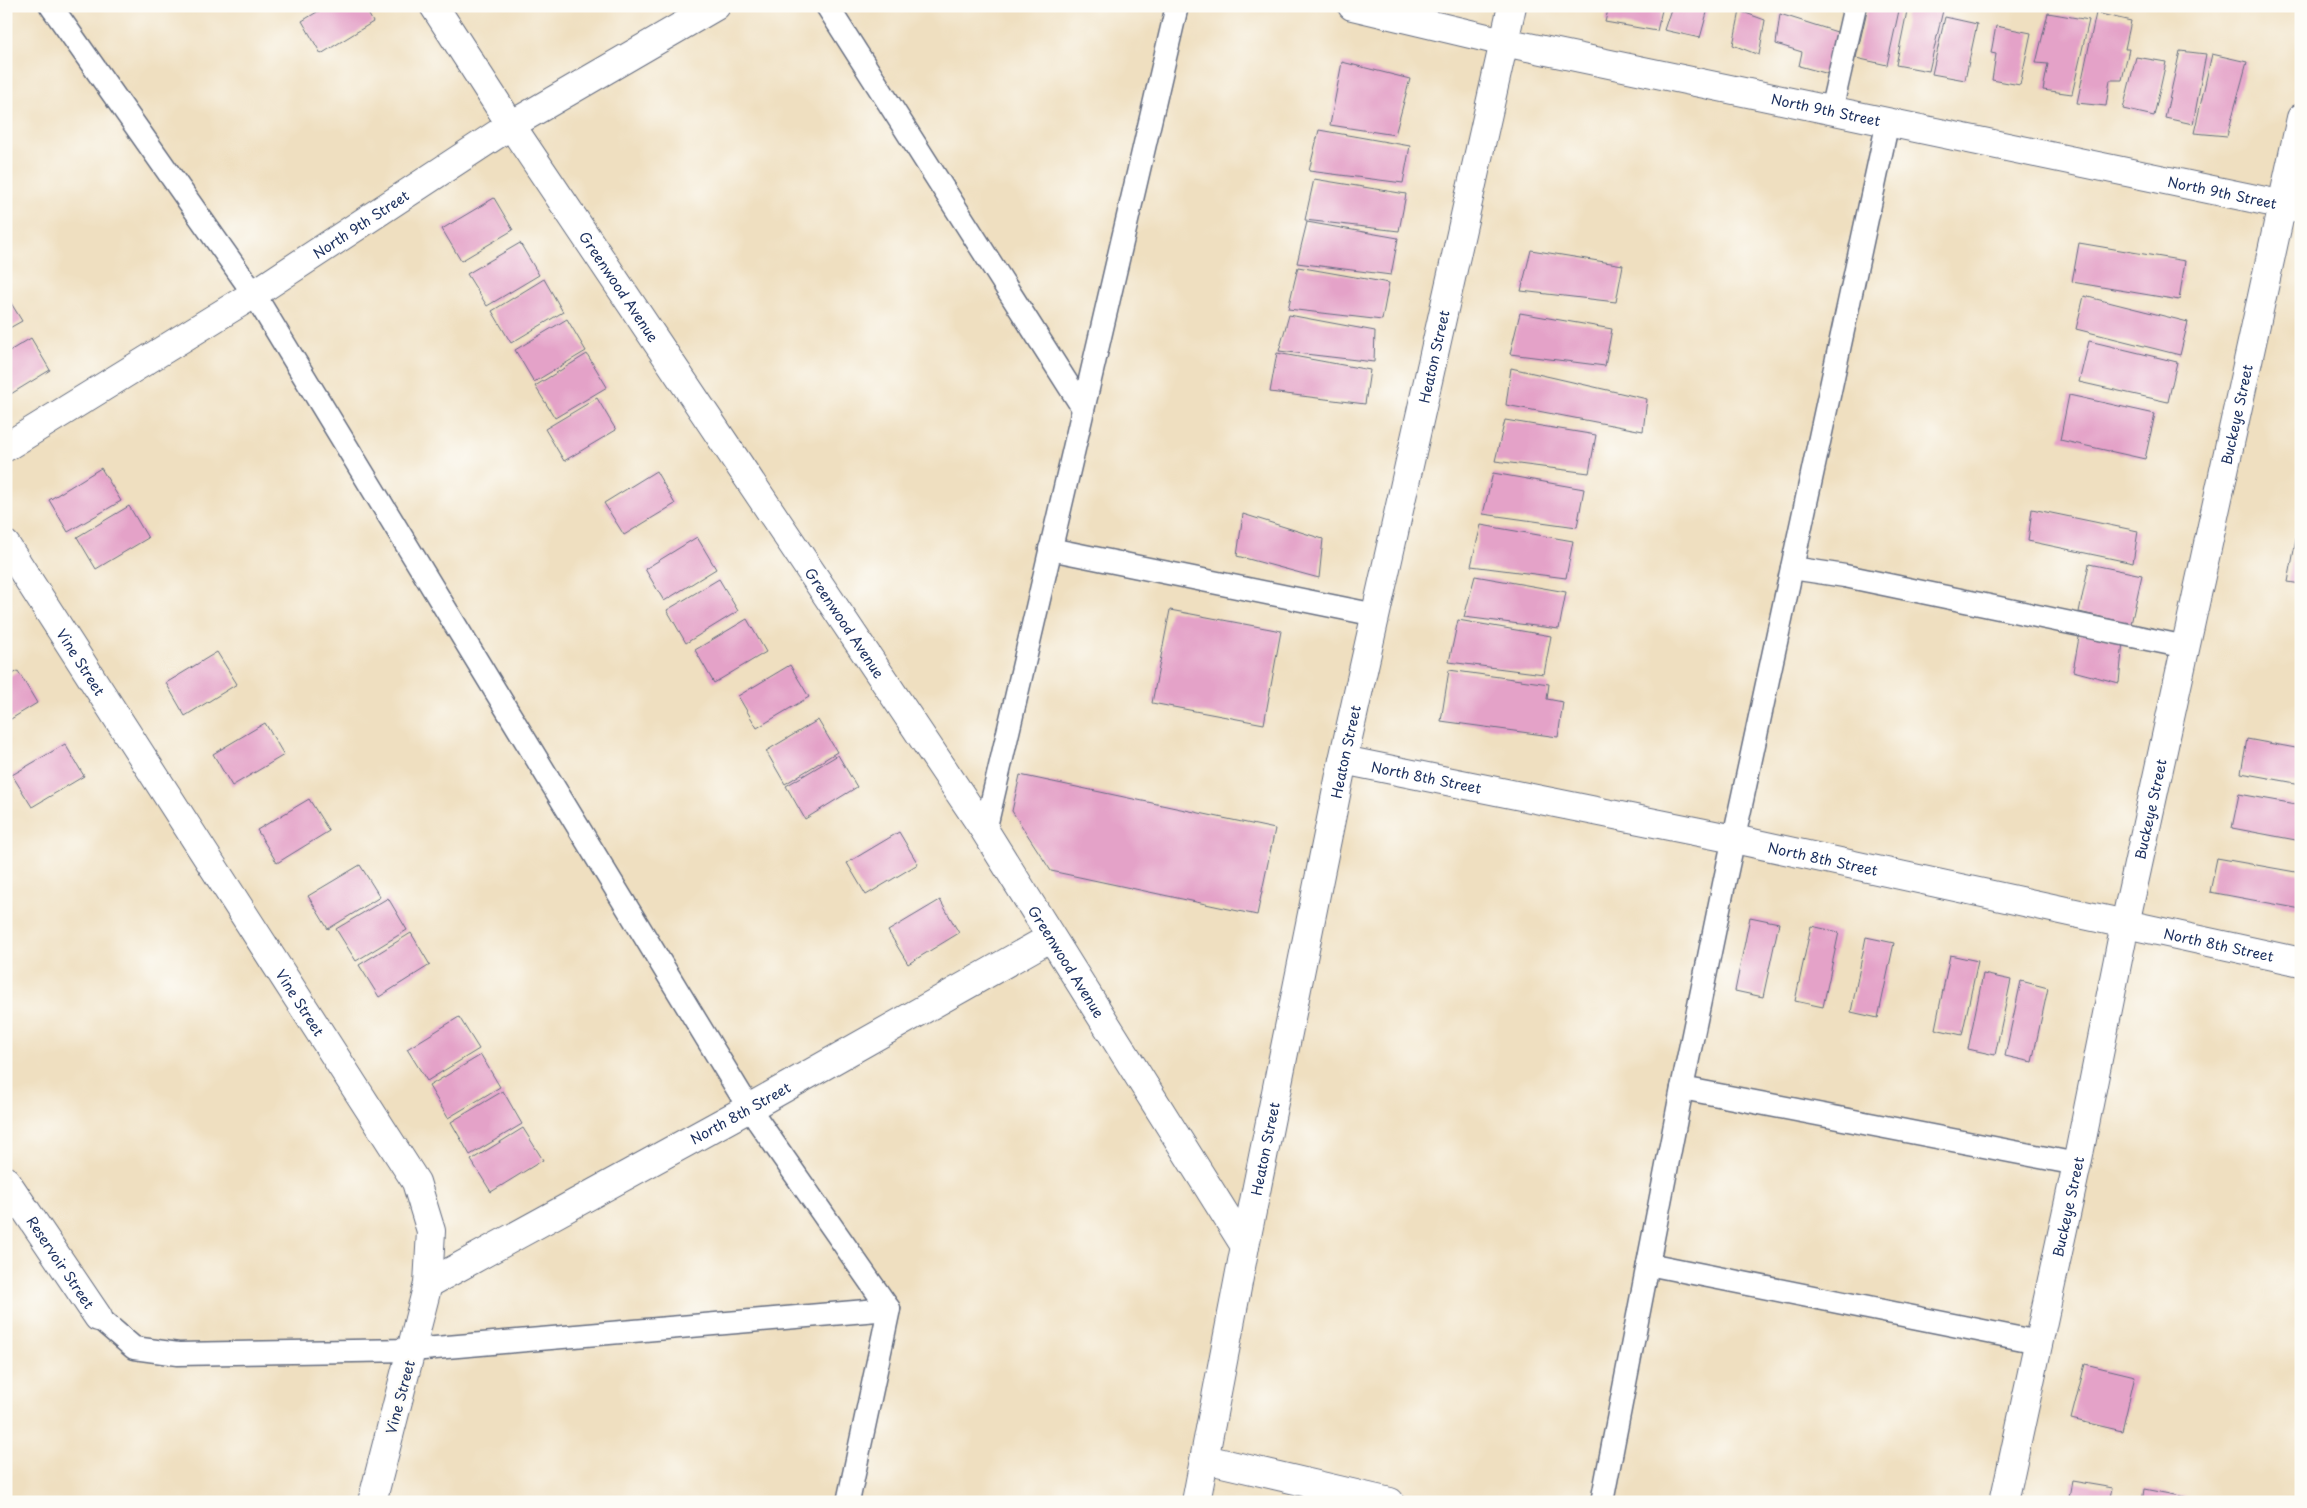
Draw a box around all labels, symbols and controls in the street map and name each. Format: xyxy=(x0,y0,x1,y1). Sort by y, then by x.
street label: North 9th Street xyxy=(1769,88,1883,131)
street label: North 9th Street xyxy=(2166,170,2279,214)
street label: North 9th Street xyxy=(308,184,413,263)
street label: Greenwood Avenue xyxy=(575,227,664,346)
street label: Heaton Street xyxy=(1413,308,1454,405)
street label: Buckeye Street xyxy=(2215,362,2257,467)
street label: Greenwood Avenue xyxy=(800,563,890,682)
street label: Vine Street xyxy=(52,624,111,700)
street label: Heaton Street xyxy=(1325,703,1366,800)
street label: North 8th Street xyxy=(1369,755,1484,798)
street label: Buckeye Street xyxy=(2129,757,2171,861)
street label: North 8th Street xyxy=(1766,836,1880,881)
street label: Greenwood Avenue xyxy=(1024,901,1110,1022)
street label: North 8th Street xyxy=(2162,922,2276,966)
street label: Vine Street xyxy=(271,965,330,1040)
street label: North 8th Street xyxy=(686,1076,794,1149)
street label: Heaton Street xyxy=(1245,1100,1284,1197)
street label: Buckeye Street xyxy=(2047,1154,2089,1259)
street label: Reservoir Street xyxy=(22,1212,100,1313)
street label: Vine Street xyxy=(380,1357,420,1436)

